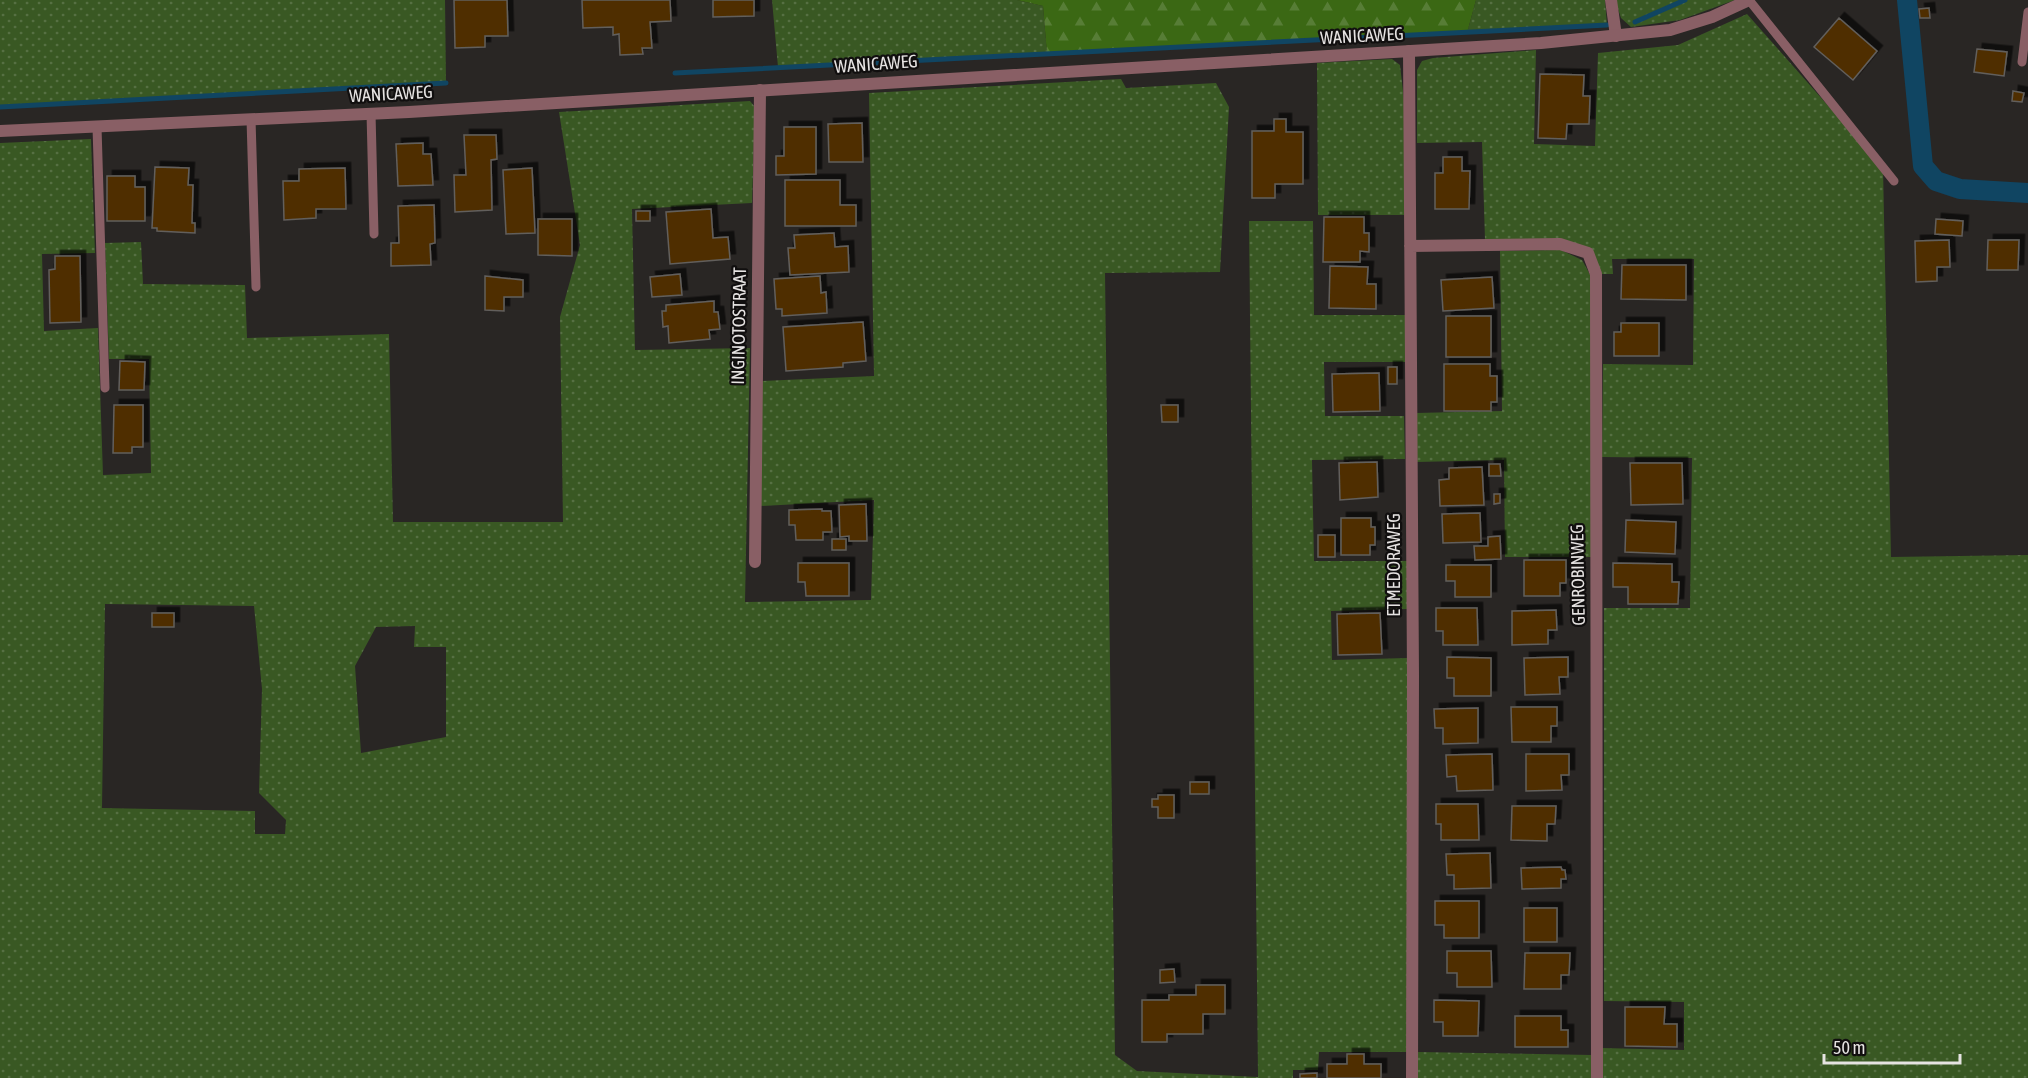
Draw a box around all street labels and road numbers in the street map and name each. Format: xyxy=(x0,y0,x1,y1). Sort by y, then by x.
street label: WANICAWEG xyxy=(1320,23,1404,48)
street label: WANICAWEG xyxy=(834,50,918,77)
street label: WANICAWEG xyxy=(349,81,433,106)
street label: INGINOTOSTRAAT xyxy=(727,267,750,385)
street label: ETMEDORAWEG xyxy=(1383,513,1404,617)
street label: GENROBINWEG xyxy=(1566,524,1589,626)

